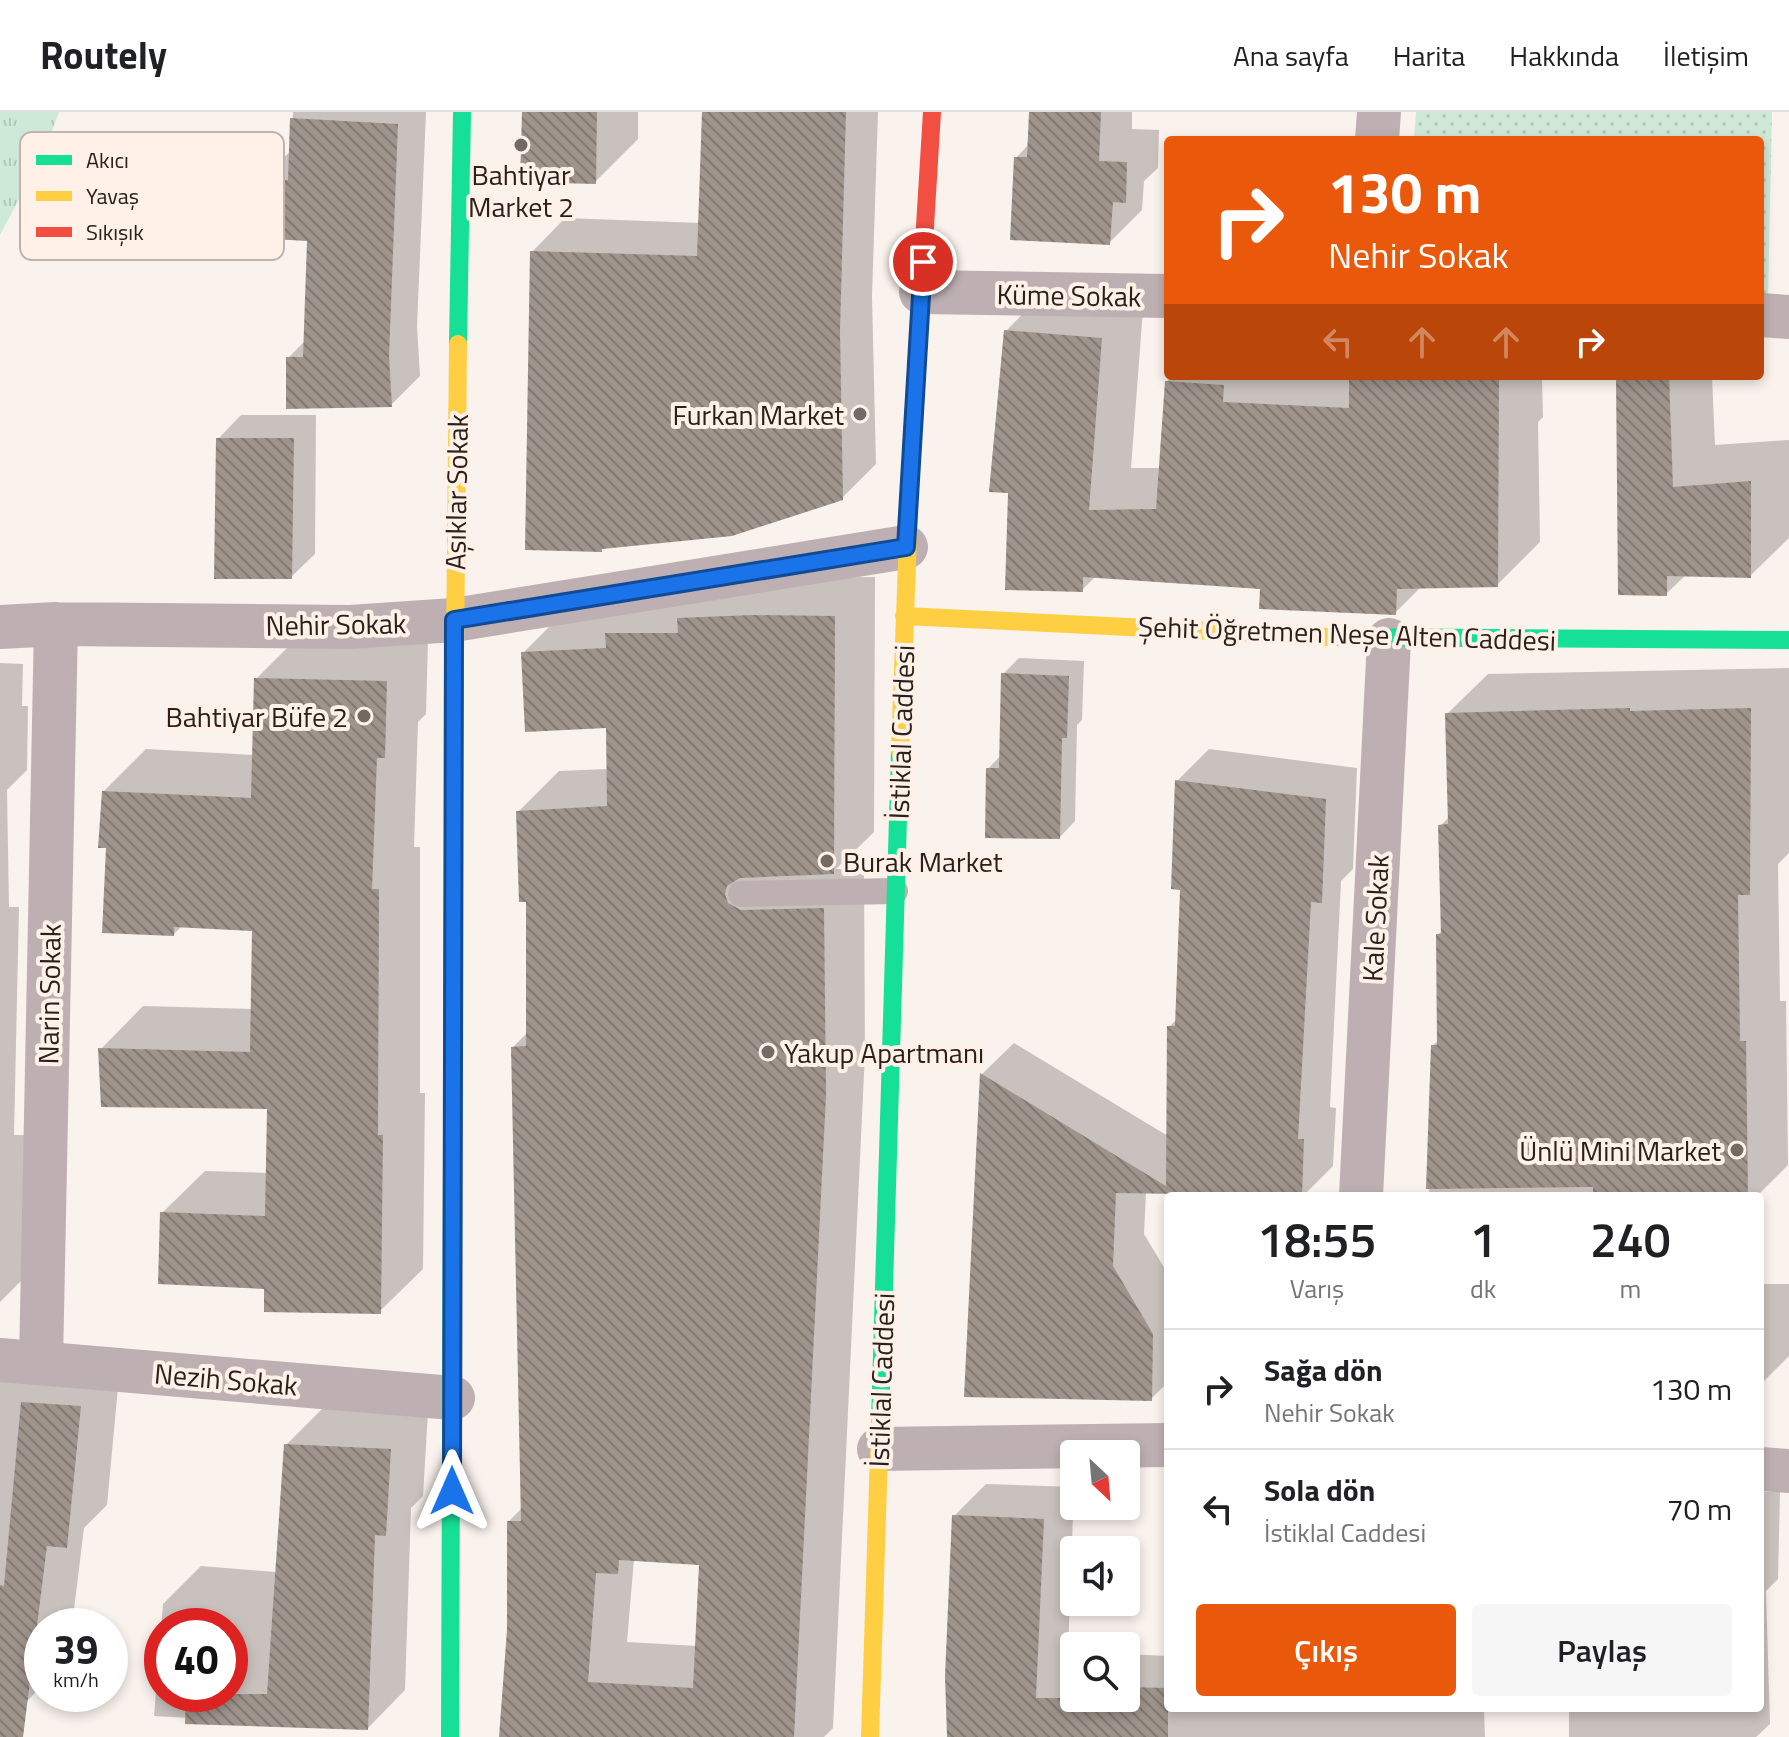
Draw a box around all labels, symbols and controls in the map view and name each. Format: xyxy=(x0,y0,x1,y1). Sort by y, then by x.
text: Routely xyxy=(40,26,167,84)
text: Ana sayfa xyxy=(1233,34,1349,77)
text: Harita xyxy=(1393,34,1465,77)
text: Hakkında xyxy=(1509,34,1619,77)
text: İletişim xyxy=(1663,34,1749,77)
legend xyxy=(20,132,284,260)
marker: Bahtiyar Market 2 xyxy=(512,136,530,154)
text: Akıcı xyxy=(86,143,129,177)
text: 130 m xyxy=(1328,150,1481,235)
place label: Bahtiyar Market 2 xyxy=(468,153,574,228)
icon: right xyxy=(1196,168,1300,272)
text: Yavaş xyxy=(86,179,139,213)
text: Sıkışık xyxy=(86,215,144,249)
text: Nehir Sokak xyxy=(1328,227,1509,282)
pin xyxy=(889,228,957,296)
icon: arrive xyxy=(901,240,945,284)
street label: Küme Sokak xyxy=(996,272,1142,318)
icon: left xyxy=(1316,320,1360,364)
icon: ahead xyxy=(1400,320,1444,364)
icon: ahead xyxy=(1484,320,1528,364)
icon: right xyxy=(1568,320,1612,364)
place label: Furkan Market xyxy=(672,393,844,436)
marker: Furkan Market xyxy=(851,405,869,423)
street label: Aşıklar Sokak xyxy=(433,413,479,571)
street label: Nehir Sokak xyxy=(265,601,407,647)
street label: Şehit Öğretmen Neşe Alten Caddesi xyxy=(1137,604,1557,662)
street label: İstiklal Caddesi xyxy=(876,644,926,820)
place label: Bahtiyar Büfe 2 xyxy=(166,695,348,738)
marker: Bahtiyar Büfe 2 xyxy=(355,707,373,725)
place label: Burak Market xyxy=(843,840,1003,883)
marker: Burak Market xyxy=(818,852,836,870)
street label: Kale Sokak xyxy=(1350,853,1400,983)
street label: Narin Sokak xyxy=(26,923,72,1065)
place label: Yakup Apartmanı xyxy=(784,1031,984,1074)
marker: Yakup Apartmanı xyxy=(759,1043,777,1061)
place label: Ünlü Mini Market xyxy=(1519,1129,1721,1172)
marker: Ünlü Mini Market xyxy=(1728,1141,1746,1159)
text: 18:55 xyxy=(1257,1203,1376,1276)
text: 1 xyxy=(1470,1203,1497,1276)
text: 240 xyxy=(1590,1203,1671,1276)
text: Varış xyxy=(1290,1269,1344,1308)
text: dk xyxy=(1470,1269,1496,1308)
text: m xyxy=(1619,1269,1641,1308)
street label: İstiklal Caddesi xyxy=(856,1292,906,1468)
text: Sağa dön xyxy=(1264,1347,1383,1393)
street label: Nezih Sokak xyxy=(153,1351,299,1407)
text: 130 m xyxy=(1650,1366,1732,1412)
icon: right xyxy=(1196,1367,1240,1411)
text: Nehir Sokak xyxy=(1264,1393,1395,1432)
north arrow xyxy=(1060,1440,1140,1520)
map controls xyxy=(1060,1440,1140,1712)
position arrow xyxy=(410,1449,494,1533)
text: Sola dön xyxy=(1264,1467,1375,1513)
text: 70 m xyxy=(1667,1486,1732,1532)
icon: left xyxy=(1196,1487,1240,1531)
text: İstiklal Caddesi xyxy=(1264,1513,1426,1552)
button: sound xyxy=(1060,1536,1140,1616)
button: Çıkış xyxy=(1196,1604,1456,1696)
button: Paylaş xyxy=(1472,1604,1732,1696)
speed limit sign: 40 xyxy=(144,1608,248,1712)
text: 39 xyxy=(54,1619,98,1680)
button: search xyxy=(1060,1632,1140,1712)
text: km/h xyxy=(53,1664,99,1695)

